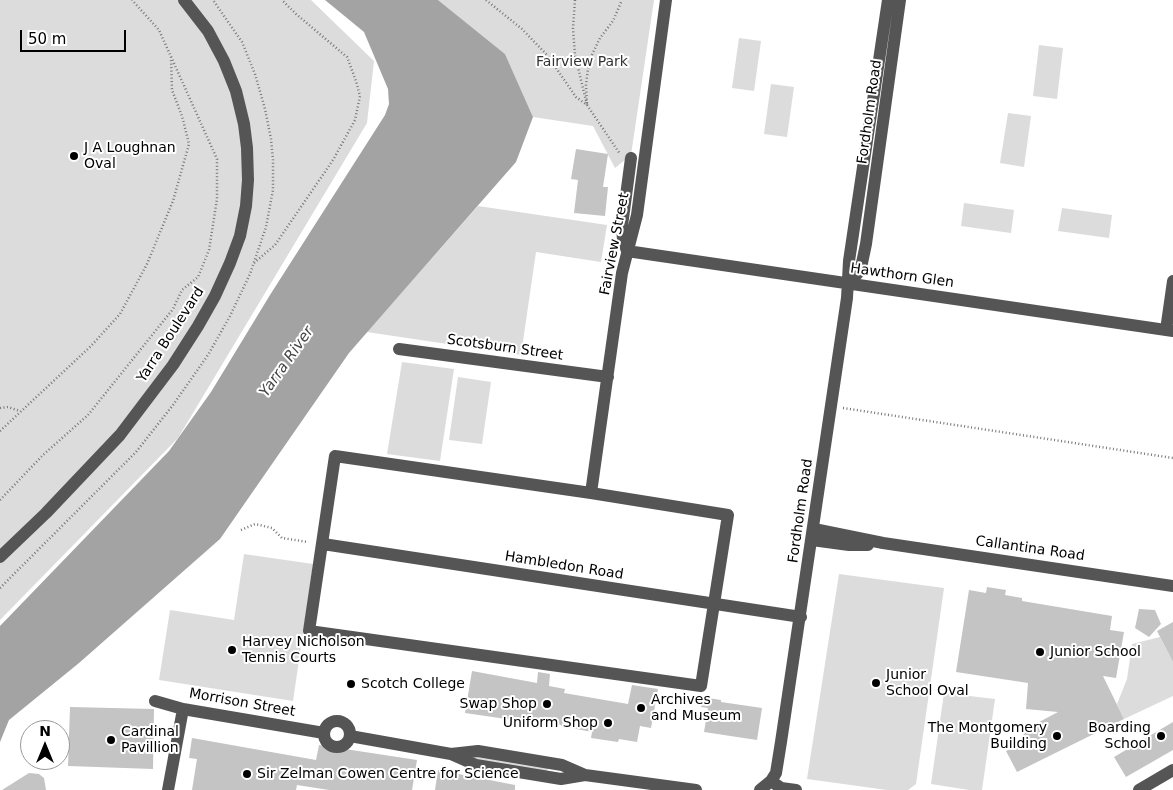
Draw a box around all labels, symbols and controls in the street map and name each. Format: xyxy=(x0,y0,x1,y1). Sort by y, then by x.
scale bar xyxy=(22,20,129,52)
text: 50 m xyxy=(28,30,66,48)
park label: Fairview Park xyxy=(536,54,628,70)
street label: Fordholm Road xyxy=(854,59,886,165)
place label: J A Loughnan Oval xyxy=(84,140,176,172)
marker: J A Loughnan Oval xyxy=(68,150,80,162)
street label: Fairview Street xyxy=(597,191,633,297)
street label: Hawthorn Glen xyxy=(849,260,955,292)
street label: Yarra Boulevard xyxy=(134,284,208,386)
water label: Yarra River xyxy=(256,323,318,401)
street label: Scotsburn Street xyxy=(446,332,564,364)
street label: Fordholm Road xyxy=(785,458,817,564)
street label: Callantina Road xyxy=(974,533,1086,565)
street label: Hambledon Road xyxy=(503,548,625,584)
place label: Harvey Nicholson Tennis Courts xyxy=(242,634,365,666)
marker: Harvey Nicholson Tennis Courts xyxy=(226,644,238,656)
place label: Junior School xyxy=(1050,644,1141,660)
marker: Junior School xyxy=(1034,646,1046,658)
place label: Junior School Oval xyxy=(886,667,969,700)
place label: Scotch College xyxy=(361,676,465,692)
marker: Junior School Oval xyxy=(870,677,882,689)
marker: Scotch College xyxy=(345,678,357,690)
street label: Morrison Street xyxy=(188,685,296,721)
place label: Archives and Museum xyxy=(651,692,741,724)
place label: Swap Shop xyxy=(460,696,537,712)
marker: Swap Shop xyxy=(541,698,553,710)
marker: Archives and Museum xyxy=(635,702,647,714)
place label: Uniform Shop xyxy=(503,715,598,731)
marker: Uniform Shop xyxy=(602,717,614,729)
north arrow xyxy=(20,720,70,770)
place label: The Montgomery Building xyxy=(928,720,1047,752)
place label: Boarding School xyxy=(1088,720,1151,752)
text: N xyxy=(39,723,51,739)
place label: Cardinal Pavillion xyxy=(121,724,179,756)
marker: The Montgomery Building xyxy=(1051,730,1063,742)
marker: Boarding School xyxy=(1155,730,1167,742)
marker: Cardinal Pavillion xyxy=(105,734,117,746)
place label: Sir Zelman Cowen Centre for Science xyxy=(257,766,519,782)
marker: Sir Zelman Cowen Centre for Science xyxy=(241,768,253,780)

